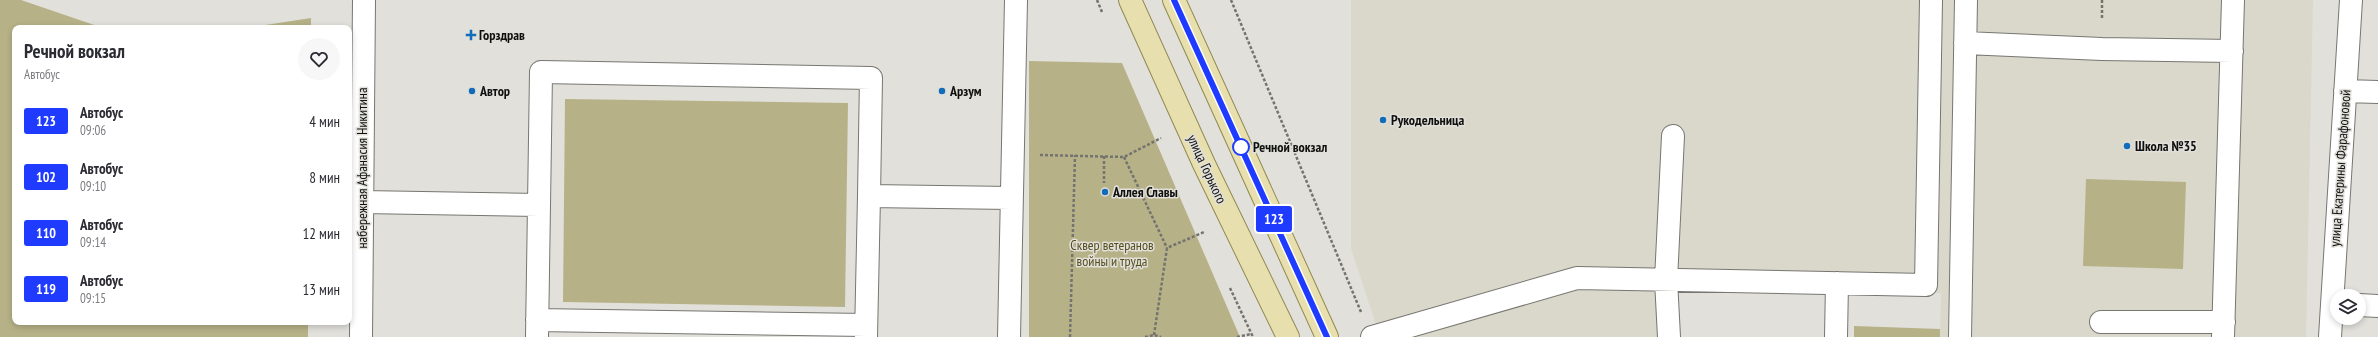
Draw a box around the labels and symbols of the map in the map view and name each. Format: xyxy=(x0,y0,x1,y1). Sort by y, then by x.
place label: Горздрав xyxy=(479,26,525,44)
marker: Горздрав xyxy=(466,30,476,40)
place label: Автор xyxy=(479,82,510,100)
place label: Арзум xyxy=(949,82,982,100)
marker: Автор xyxy=(467,86,477,96)
marker: Арзум xyxy=(937,86,947,96)
street label: набережная Афанасия Никитина xyxy=(353,88,371,249)
street label: улица Екатерины Фарафоновой xyxy=(2326,89,2354,247)
place label: Рукодельница xyxy=(1391,111,1464,129)
marker: Рукодельница xyxy=(1378,115,1388,125)
street label: улица Горького xyxy=(1183,132,1231,206)
place label: Школа №35 xyxy=(2135,137,2197,155)
marker: Речной вокзал xyxy=(1232,138,1250,156)
place label: Речной вокзал xyxy=(1253,138,1327,156)
marker: Школа №35 xyxy=(2122,141,2132,151)
place label: Аллея Славы xyxy=(1112,183,1178,201)
marker: Аллея Славы xyxy=(1100,187,1110,197)
line badge: 123 xyxy=(1251,206,1297,232)
park label: Сквер ветеранов войны и труда xyxy=(1070,236,1154,270)

